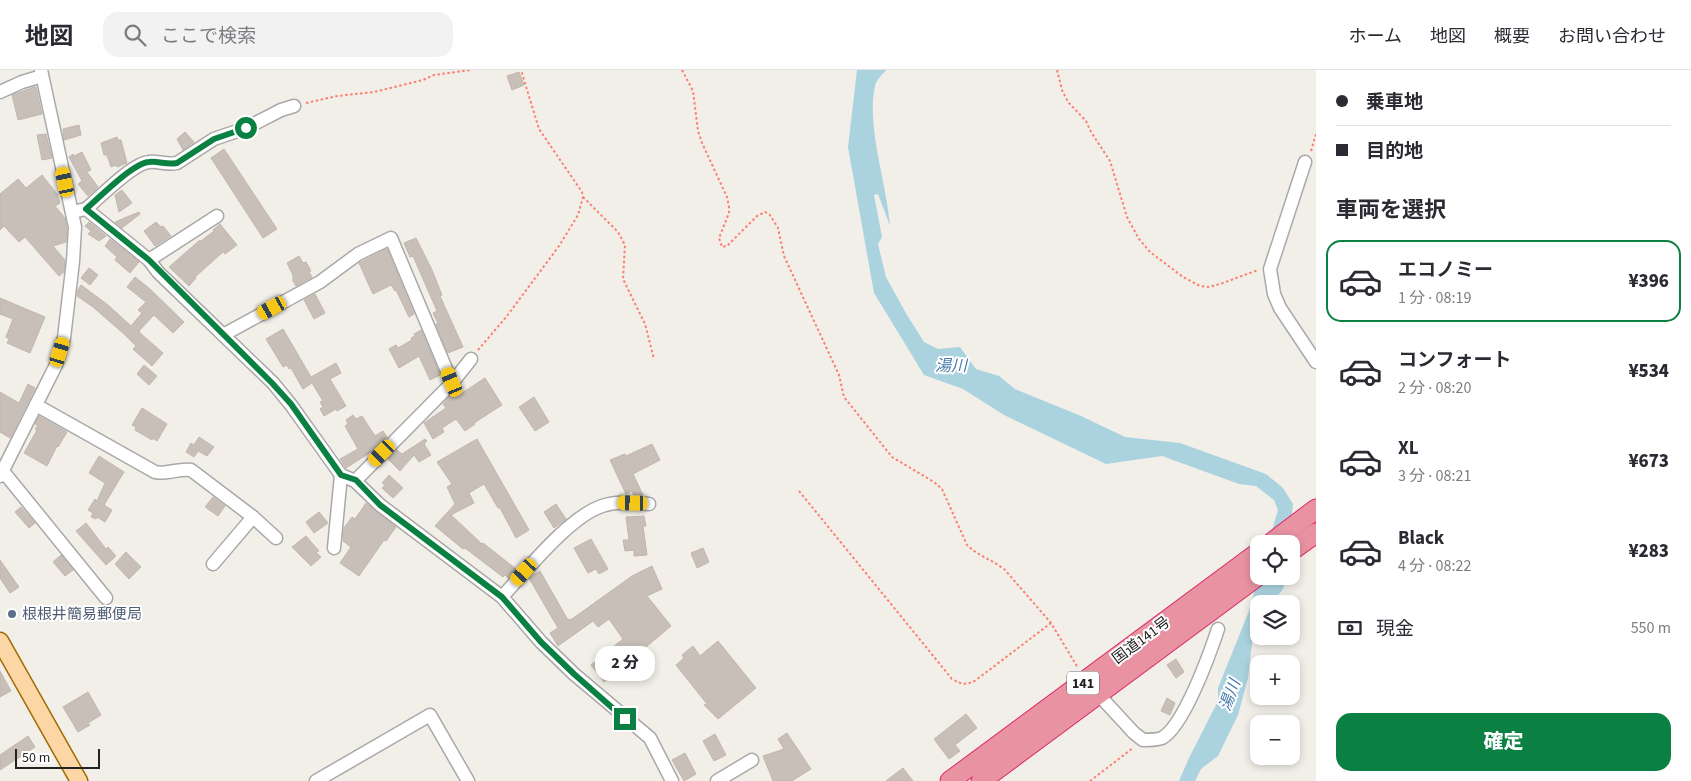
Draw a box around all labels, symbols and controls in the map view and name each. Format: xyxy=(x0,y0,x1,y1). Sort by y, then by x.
search box xyxy=(103,12,453,57)
text: 地図 xyxy=(25,19,73,54)
icon: search xyxy=(121,21,149,49)
text: ここで検索 xyxy=(161,23,256,50)
text: ホーム xyxy=(1349,24,1402,49)
text: 地図 xyxy=(1430,24,1466,49)
text: 概要 xyxy=(1494,24,1530,49)
text: お問い合わせ xyxy=(1558,24,1666,49)
text: 乗車地 xyxy=(1366,89,1423,116)
route start xyxy=(235,117,257,139)
text: 目的地 xyxy=(1366,138,1423,165)
car xyxy=(54,166,75,198)
text: 車両を選択 xyxy=(1336,194,1446,226)
text: エコノミー xyxy=(1398,257,1493,284)
icon: car xyxy=(1338,259,1383,304)
text: ¥396 xyxy=(1628,268,1669,295)
text: 1 分 · 08:19 xyxy=(1398,287,1471,309)
car xyxy=(255,294,288,322)
car xyxy=(48,335,71,369)
text: コンフォート xyxy=(1398,347,1511,374)
icon: car xyxy=(1338,349,1383,394)
water label: 湯川 xyxy=(935,355,969,377)
text: ¥534 xyxy=(1628,358,1669,385)
car xyxy=(439,365,464,399)
text: 2 分 · 08:20 xyxy=(1398,377,1471,399)
text: XL xyxy=(1398,435,1419,462)
car xyxy=(366,437,397,469)
icon: car xyxy=(1338,439,1383,484)
text: ¥673 xyxy=(1628,448,1669,475)
text: 3 分 · 08:21 xyxy=(1398,465,1471,487)
car xyxy=(617,495,648,511)
text: Black xyxy=(1398,525,1444,552)
icon: car xyxy=(1338,529,1383,574)
map controls xyxy=(1250,535,1300,765)
button: locate xyxy=(1250,535,1300,585)
text: ¥283 xyxy=(1628,538,1669,565)
text: 4 分 · 08:22 xyxy=(1398,555,1471,577)
car xyxy=(508,556,539,588)
button: layers xyxy=(1250,595,1300,645)
place label: 根根井簡易郵便局 xyxy=(22,604,142,625)
marker: 根根井簡易郵便局 xyxy=(6,608,18,620)
street label: 国道141号 xyxy=(1108,612,1175,669)
icon: cash xyxy=(1336,614,1364,642)
text: 現金 xyxy=(1376,616,1414,643)
text: 550 m xyxy=(1631,617,1671,639)
callout: 2 分 xyxy=(595,646,655,682)
text: 2 分 xyxy=(611,652,639,674)
button: + xyxy=(1250,655,1300,705)
road number: 141 xyxy=(1067,672,1099,694)
water label: 湯川 xyxy=(1214,675,1246,714)
route end xyxy=(614,708,636,730)
button: 確定 xyxy=(1336,713,1671,771)
button: − xyxy=(1250,715,1300,765)
scale bar xyxy=(15,746,100,769)
text: 50 m xyxy=(22,748,50,768)

